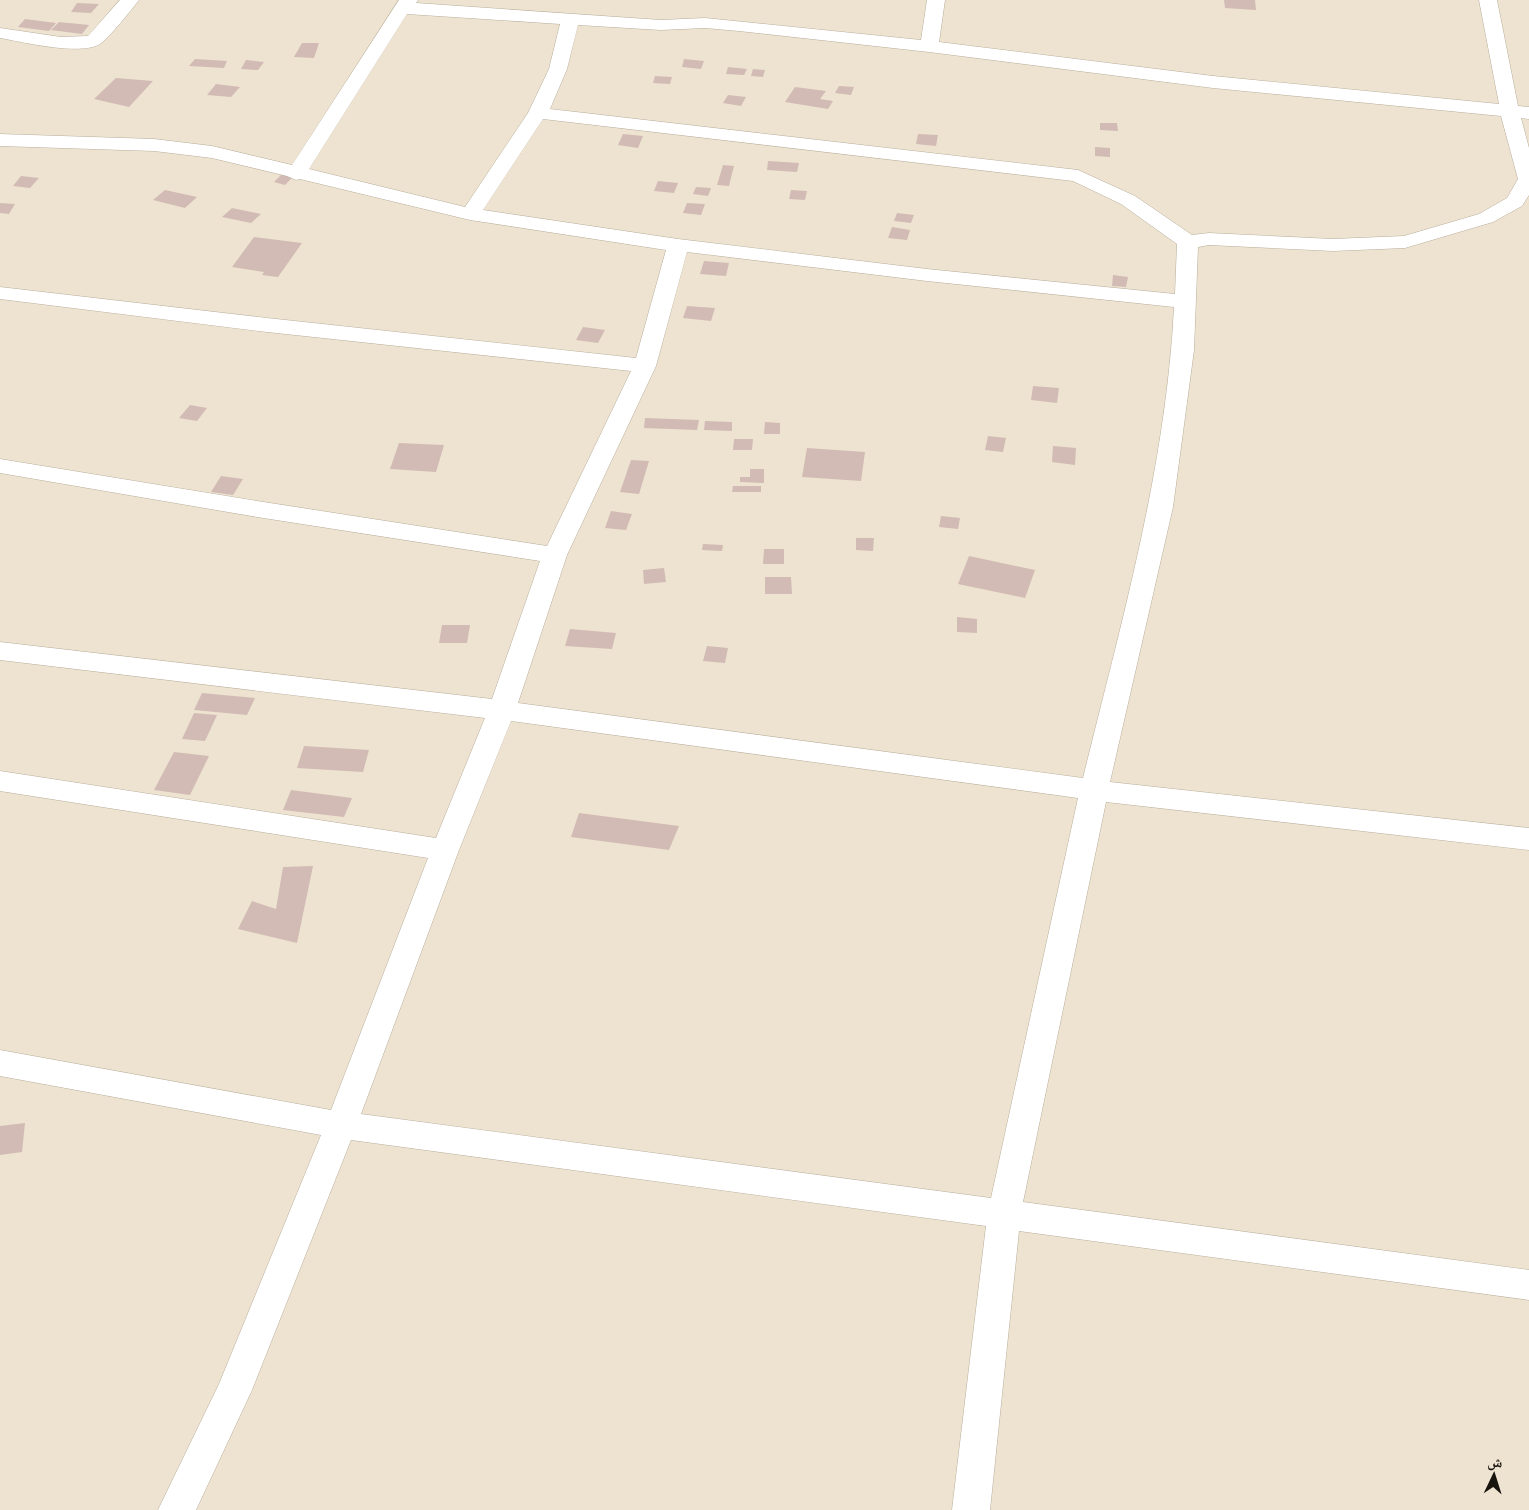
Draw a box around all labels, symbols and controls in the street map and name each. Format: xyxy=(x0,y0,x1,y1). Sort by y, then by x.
north arrow xyxy=(1469,1450,1519,1500)
text: ش xyxy=(1487,1454,1503,1472)

